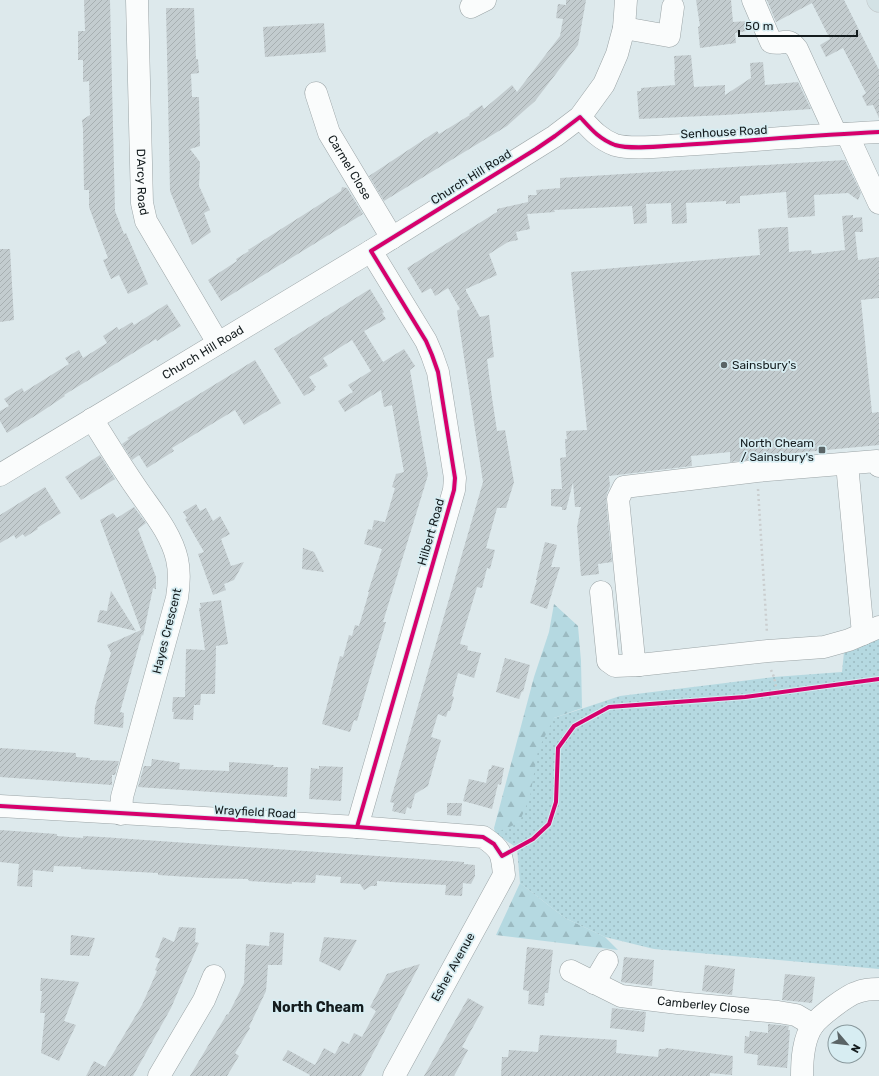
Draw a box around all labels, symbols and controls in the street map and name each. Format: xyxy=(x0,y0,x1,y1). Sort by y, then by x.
scale bar xyxy=(739,12,857,38)
text: 50 m xyxy=(745,19,773,33)
street label: Senhouse Road xyxy=(680,123,768,141)
street label: Carmel Close xyxy=(325,132,375,202)
street label: Church Hill Road xyxy=(428,147,514,207)
street label: D'Arcy Road xyxy=(134,148,152,217)
street label: Church Hill Road xyxy=(160,323,246,382)
place label: Sainsbury's xyxy=(732,358,796,372)
marker: Sainsbury's xyxy=(719,360,729,370)
place label: North Cheam / Sainsbury's xyxy=(740,436,814,464)
marker: North Cheam / Sainsbury's xyxy=(817,445,827,455)
street label: Hilbert Road xyxy=(415,497,447,567)
street label: Hayes Crescent xyxy=(150,586,184,675)
street label: Wrayfield Road xyxy=(214,803,296,821)
street label: Esher Avenue xyxy=(428,930,478,1004)
street label: Camberley Close xyxy=(656,994,751,1016)
district label: North Cheam xyxy=(272,999,364,1016)
north arrow xyxy=(827,1024,867,1064)
text: N xyxy=(848,1042,863,1055)

